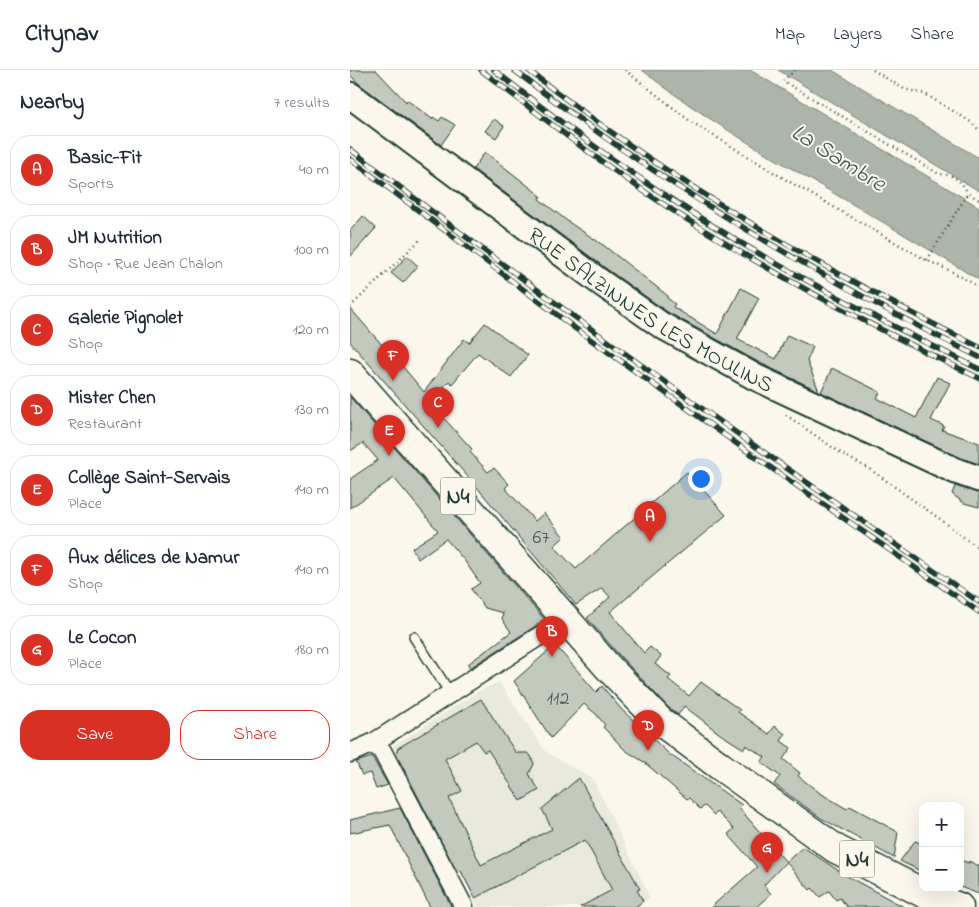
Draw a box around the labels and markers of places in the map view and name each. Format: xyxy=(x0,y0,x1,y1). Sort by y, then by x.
pin: F xyxy=(377,340,409,381)
pin: C xyxy=(422,387,454,428)
pin: E xyxy=(373,415,405,456)
pin: A xyxy=(634,501,666,542)
pin: B xyxy=(536,616,568,657)
pin: D xyxy=(632,710,664,751)
pin: G xyxy=(751,832,783,873)

